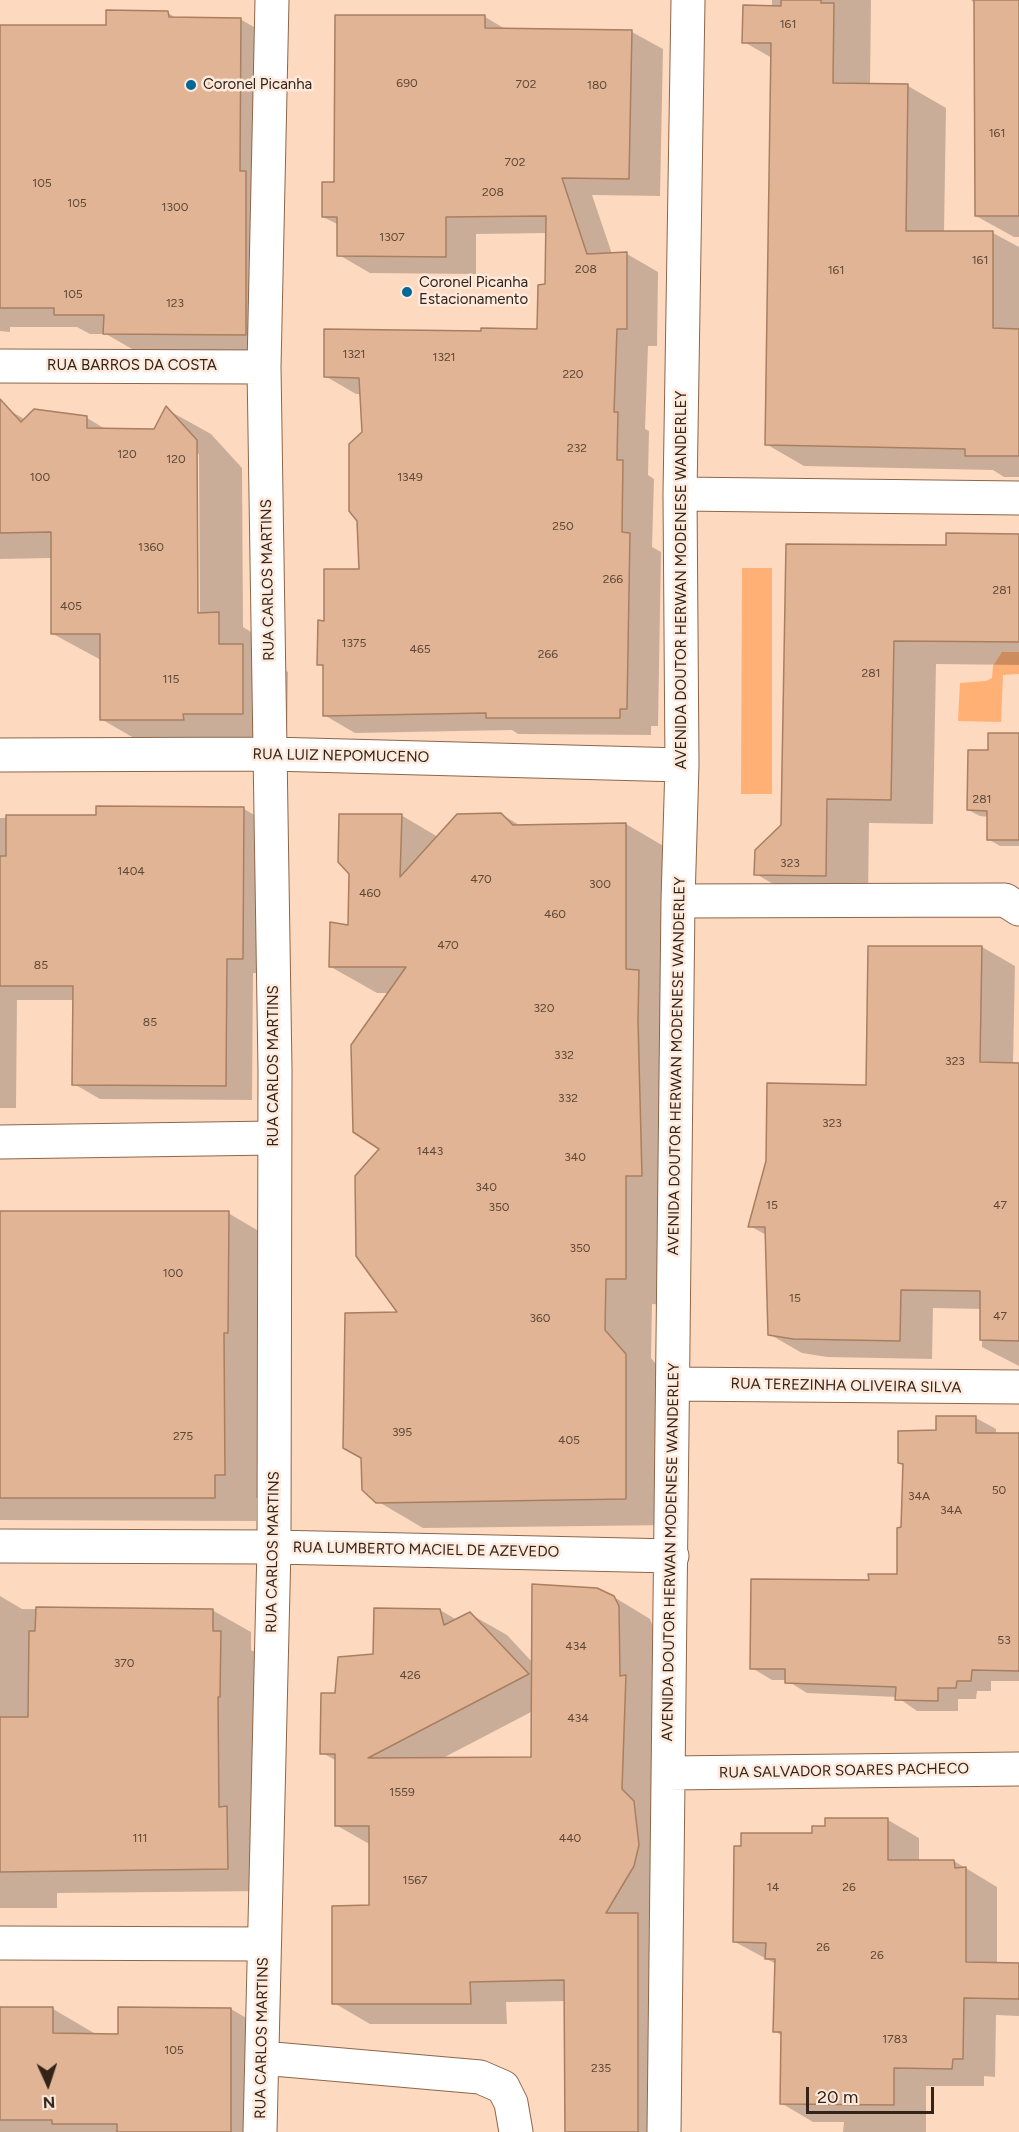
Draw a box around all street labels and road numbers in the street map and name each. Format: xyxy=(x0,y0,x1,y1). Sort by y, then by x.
street label: RUA BARROS DA COSTA xyxy=(47,357,217,375)
street label: AVENIDA DOUTOR HERWAN MODENESE WANDERLEY xyxy=(673,391,691,769)
street label: RUA CARLOS MARTINS xyxy=(258,499,278,661)
street label: RUA LUIZ NEPOMUCENO xyxy=(253,745,429,767)
street label: AVENIDA DOUTOR HERWAN MODENESE WANDERLEY xyxy=(665,876,689,1256)
street label: RUA CARLOS MARTINS xyxy=(265,985,283,1147)
street label: AVENIDA DOUTOR HERWAN MODENESE WANDERLEY xyxy=(659,1362,683,1742)
street label: RUA TEREZINHA OLIVEIRA SILVA xyxy=(730,1375,962,1397)
street label: RUA CARLOS MARTINS xyxy=(263,1471,283,1633)
street label: RUA LUMBERTO MACIEL DE AZEVEDO xyxy=(293,1539,559,1561)
street label: RUA SALVADOR SOARES PACHECO xyxy=(719,1760,969,1782)
street label: RUA CARLOS MARTINS xyxy=(252,1957,272,2119)

